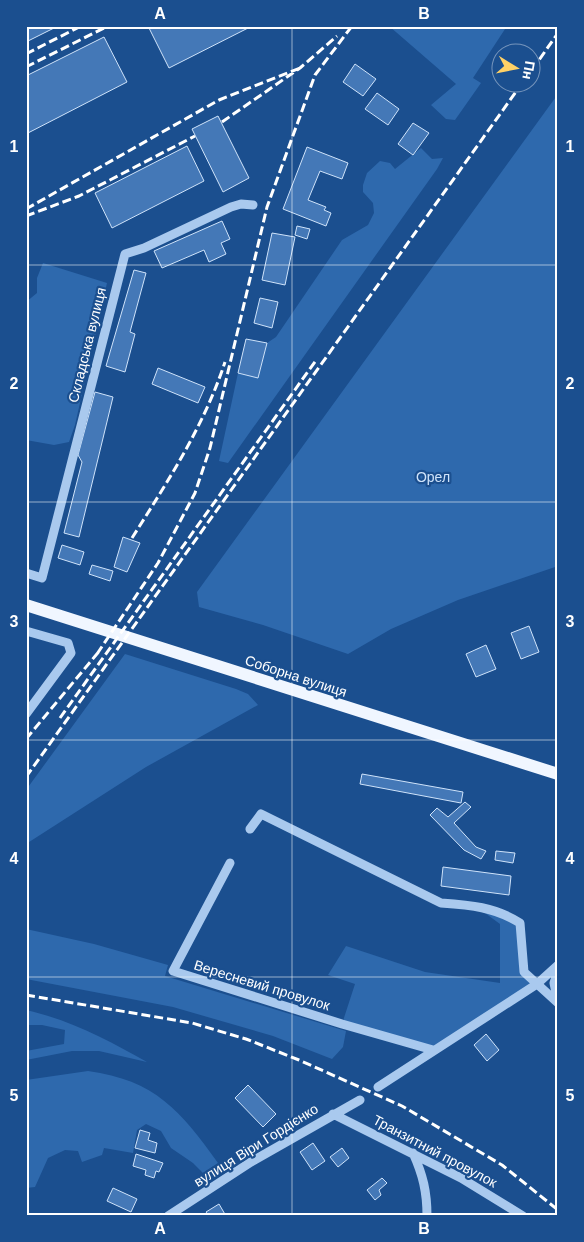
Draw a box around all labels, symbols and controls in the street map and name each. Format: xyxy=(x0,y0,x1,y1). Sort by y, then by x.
text: A xyxy=(154,5,166,22)
text: B xyxy=(418,5,430,22)
north arrow xyxy=(492,42,542,92)
text: Пн xyxy=(519,60,538,81)
text: 1 xyxy=(10,138,19,155)
text: 1 xyxy=(566,138,575,155)
street label: Складська вулиця xyxy=(65,286,109,404)
text: 2 xyxy=(10,375,19,392)
text: 2 xyxy=(566,375,575,392)
park label: Орел xyxy=(416,469,450,485)
text: 3 xyxy=(10,613,19,630)
text: 3 xyxy=(566,613,575,630)
street label: Соборна вулиця xyxy=(243,652,349,700)
text: 4 xyxy=(10,850,19,867)
text: 4 xyxy=(566,850,575,867)
street label: Вересневий провулок xyxy=(192,957,333,1014)
text: 5 xyxy=(10,1087,19,1104)
text: 5 xyxy=(566,1087,575,1104)
street label: вулиця Віри Гордієнко xyxy=(191,1100,321,1190)
street label: Транзитний провулок xyxy=(370,1111,501,1191)
text: A xyxy=(154,1220,166,1237)
text: B xyxy=(418,1220,430,1237)

